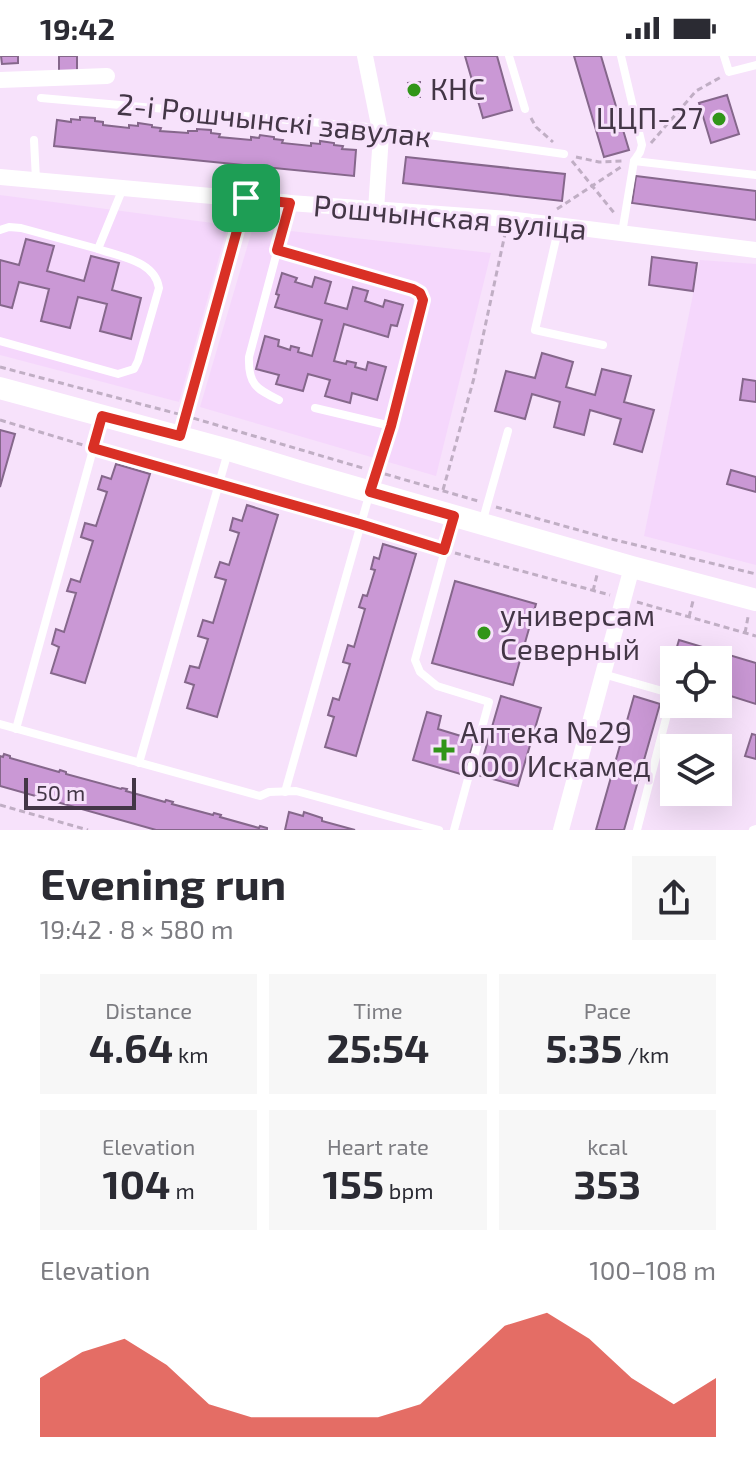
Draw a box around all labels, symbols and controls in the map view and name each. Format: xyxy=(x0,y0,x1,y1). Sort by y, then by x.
text: 19:42 xyxy=(40,10,115,46)
place label: КНС xyxy=(430,70,485,106)
marker: КНС xyxy=(405,81,423,99)
street label: 2-і Рошчынскі завулак xyxy=(115,85,433,154)
place label: ЦЦП-27 xyxy=(596,99,703,135)
marker: ЦЦП-27 xyxy=(710,110,728,128)
pin xyxy=(212,164,280,232)
icon: arrive xyxy=(224,176,268,220)
street label: Рошчынская вуліца xyxy=(312,186,588,247)
place label: универсам Северный xyxy=(500,596,655,666)
marker: универсам Северный xyxy=(475,624,493,642)
map controls xyxy=(660,646,732,806)
button: locate xyxy=(660,646,732,718)
place label: Аптека №29 ООО Искамед xyxy=(460,713,651,783)
button: layers xyxy=(660,734,732,806)
marker: Аптека №29 ООО Искамед xyxy=(435,741,453,759)
scale bar xyxy=(24,774,136,810)
text: 50 m xyxy=(36,779,85,805)
text: Evening run xyxy=(40,856,286,909)
button: share xyxy=(632,856,716,940)
text: 19:42 · 8 × 580 m xyxy=(40,913,234,944)
text: Distance xyxy=(105,997,192,1023)
text: Time xyxy=(353,997,403,1023)
text: Pace xyxy=(584,997,631,1023)
text: 4.64 xyxy=(89,1023,173,1071)
text: 25:54 xyxy=(326,1023,430,1071)
text: 5:35 xyxy=(545,1023,623,1071)
text: km xyxy=(173,1041,209,1067)
text: /km xyxy=(623,1041,669,1067)
text: Elevation xyxy=(102,1133,195,1159)
text: Heart rate xyxy=(327,1133,429,1159)
text: kcal xyxy=(587,1133,627,1159)
text: 104 xyxy=(103,1159,171,1207)
text: 155 xyxy=(323,1159,384,1207)
text: 353 xyxy=(574,1159,641,1207)
text: m xyxy=(171,1177,195,1203)
text: bpm xyxy=(384,1177,433,1203)
text: Elevation xyxy=(40,1254,150,1285)
text: 100–108 m xyxy=(589,1254,716,1285)

